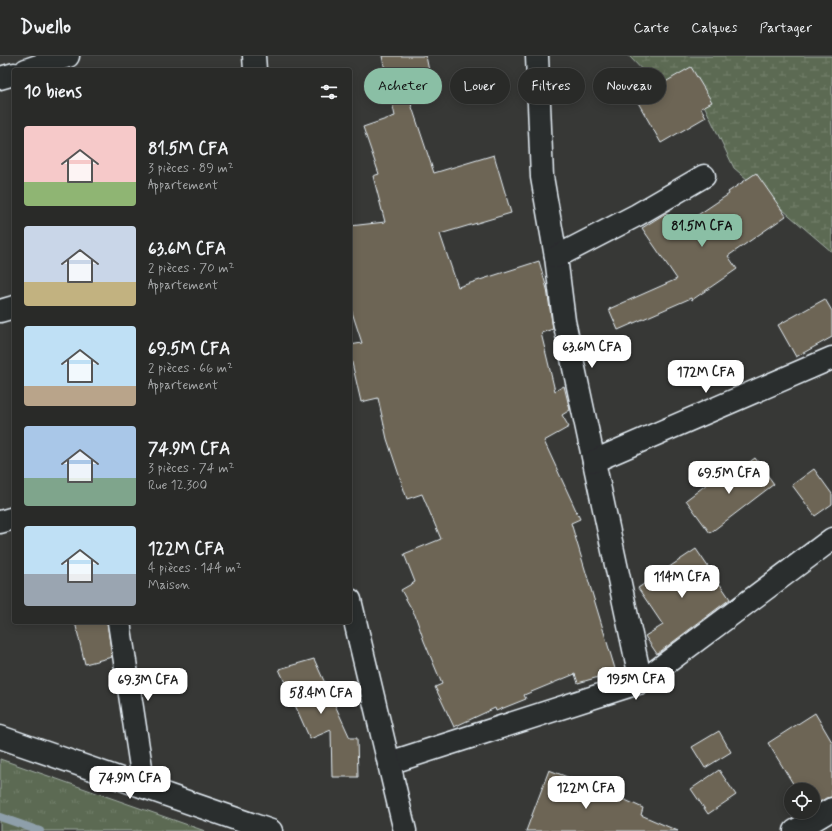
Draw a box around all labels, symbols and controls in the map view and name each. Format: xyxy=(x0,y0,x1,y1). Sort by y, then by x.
text: Dwello xyxy=(20,15,71,40)
text: Carte xyxy=(633,19,669,37)
text: Calques xyxy=(691,19,737,37)
text: Partager xyxy=(759,19,812,37)
chip: Acheter xyxy=(364,68,442,104)
chip: Louer xyxy=(450,68,510,104)
chip: Filtres xyxy=(518,68,585,104)
chip: Nouveau xyxy=(593,68,666,104)
text: 10 biens xyxy=(24,81,82,103)
icon: filters xyxy=(318,81,340,103)
text: 81.5M CFA xyxy=(148,138,229,160)
icon: home xyxy=(56,142,104,190)
text: 3 pièces · 89 m² xyxy=(148,160,234,177)
text: Appartement xyxy=(148,177,218,194)
pin: 81.5M CFA xyxy=(656,214,748,248)
text: 81.5M CFA xyxy=(671,218,733,235)
text: 63.6M CFA xyxy=(148,238,226,260)
icon: home xyxy=(56,242,104,290)
text: 2 pièces · 70 m² xyxy=(148,260,234,277)
text: Appartement xyxy=(148,277,218,294)
pin: 63.6M CFA xyxy=(546,335,638,369)
text: 69.5M CFA xyxy=(148,338,230,360)
text: 63.6M CFA xyxy=(562,339,622,356)
icon: home xyxy=(56,342,104,390)
text: 2 pièces · 66 m² xyxy=(148,360,233,377)
pin: 172M CFA xyxy=(665,360,747,394)
text: 172M CFA xyxy=(677,364,735,381)
text: Appartement xyxy=(148,377,218,394)
text: 74.9M CFA xyxy=(148,438,230,460)
icon: home xyxy=(56,442,104,490)
text: 3 pièces · 74 m² xyxy=(148,460,234,477)
pin: 69.5M CFA xyxy=(683,461,775,495)
text: 69.5M CFA xyxy=(697,465,761,482)
text: Rue 12.300 xyxy=(148,477,207,494)
text: 122M CFA xyxy=(148,538,225,560)
icon: home xyxy=(56,542,104,590)
text: 4 pièces · 144 m² xyxy=(148,560,242,577)
pin: 114M CFA xyxy=(641,565,723,599)
text: 114M CFA xyxy=(653,569,711,586)
text: Maison xyxy=(148,577,190,594)
pin: 195M CFA xyxy=(595,667,677,701)
pin: 69.3M CFA xyxy=(102,668,194,702)
text: 195M CFA xyxy=(607,671,665,688)
text: 69.3M CFA xyxy=(117,672,179,689)
pin: 58.4M CFA xyxy=(275,681,367,715)
text: 58.4M CFA xyxy=(289,685,353,702)
pin: 74.9M CFA xyxy=(84,766,176,800)
text: 74.9M CFA xyxy=(98,770,162,787)
pin: 122M CFA xyxy=(545,776,627,810)
text: 122M CFA xyxy=(557,780,615,797)
map controls xyxy=(784,783,820,819)
button: locate xyxy=(784,783,820,819)

